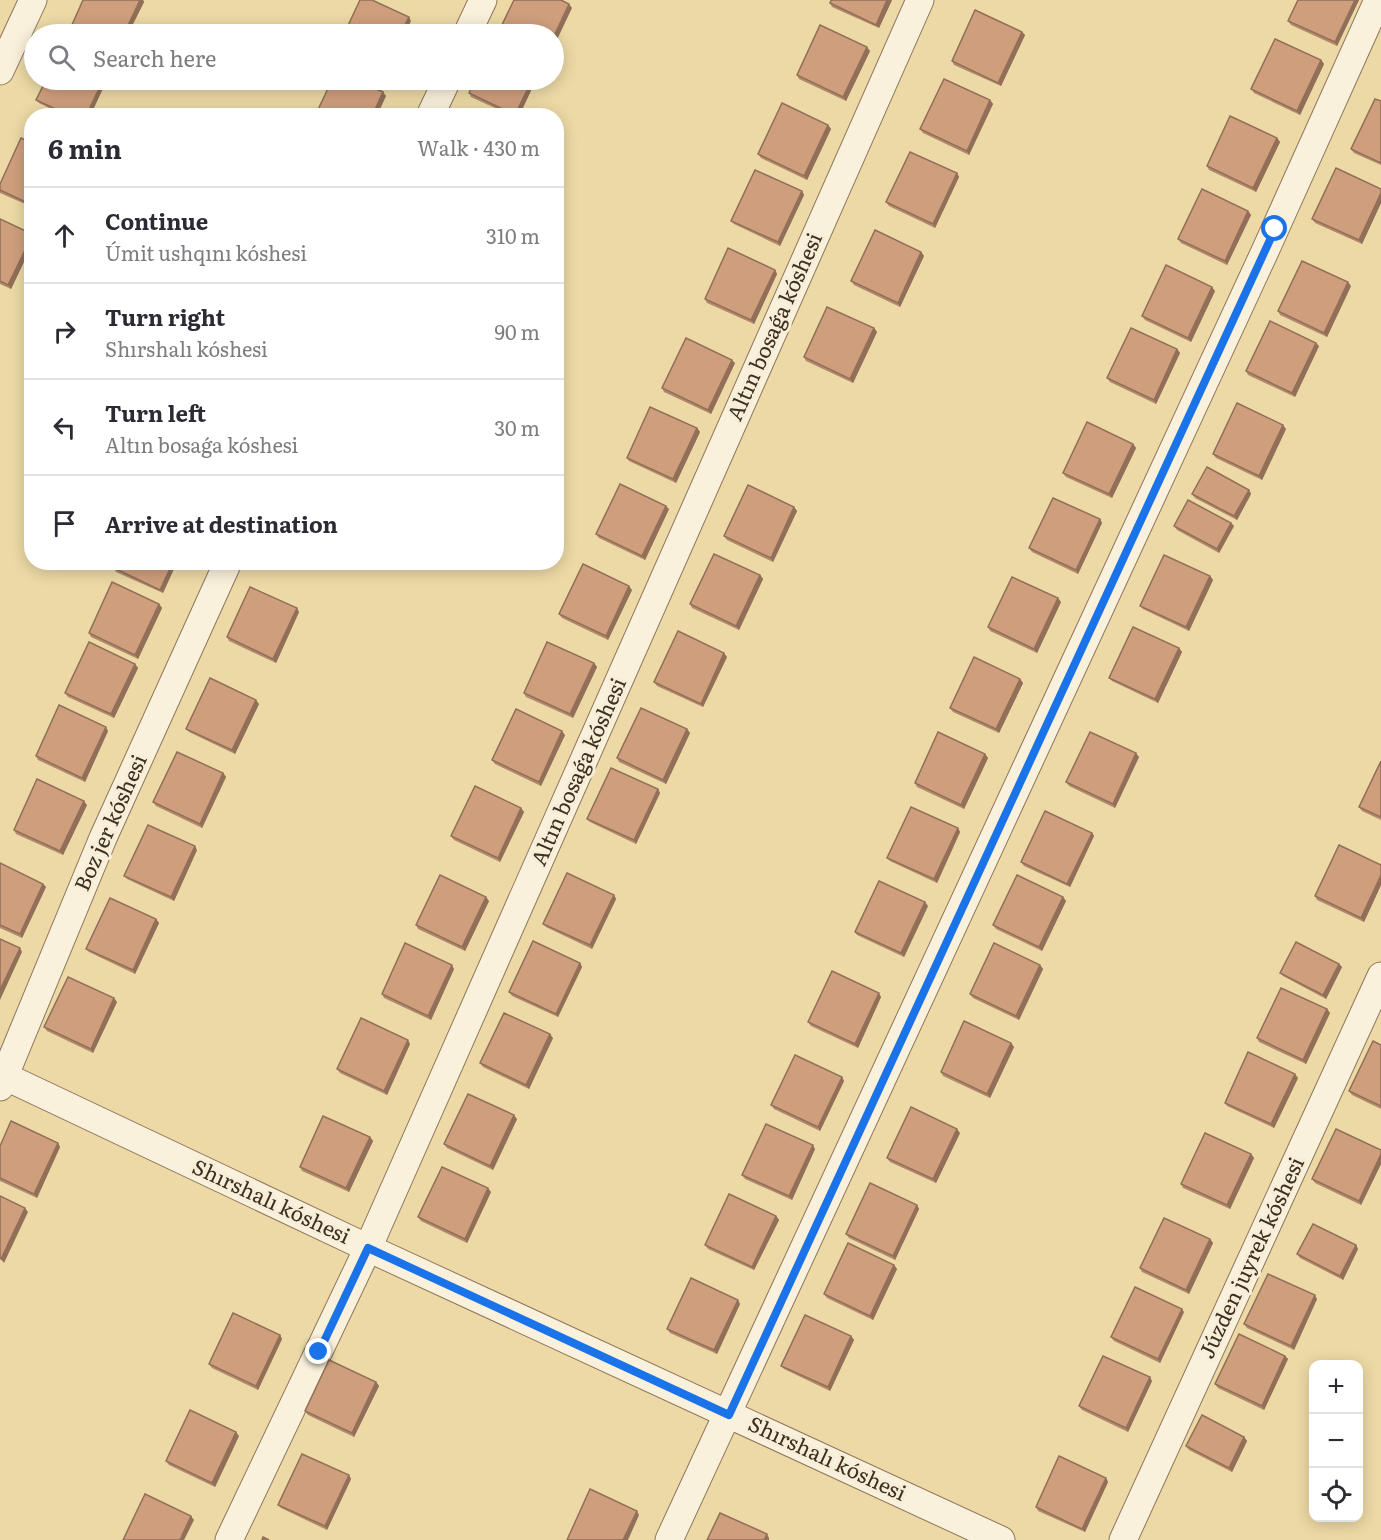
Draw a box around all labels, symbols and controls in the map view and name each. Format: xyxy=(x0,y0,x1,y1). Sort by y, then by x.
search box xyxy=(24,24,564,90)
icon: search xyxy=(45,41,78,74)
text: Search here xyxy=(93,41,216,74)
text: 6 min xyxy=(48,128,122,167)
text: Walk · 430 m xyxy=(417,132,540,162)
text: Continue xyxy=(105,204,208,237)
route start xyxy=(1261,215,1287,241)
icon: ahead xyxy=(48,219,81,252)
text: 310 m xyxy=(486,220,540,250)
street label: Altın bosaǵa kóshesi xyxy=(717,227,828,425)
text: Úmit ushqını kóshesi xyxy=(105,237,307,267)
text: Turn right xyxy=(105,300,225,333)
icon: right xyxy=(48,315,81,348)
text: 90 m xyxy=(495,316,540,346)
text: Shırshalı kóshesi xyxy=(105,333,268,363)
text: Turn left xyxy=(105,396,206,429)
icon: left xyxy=(48,411,81,444)
text: 30 m xyxy=(494,412,540,442)
text: Altın bosaǵa kóshesi xyxy=(105,429,298,459)
icon: arrive xyxy=(48,507,81,540)
text: Arrive at destination xyxy=(105,507,338,540)
street label: Altın bosaǵa kóshesi xyxy=(521,672,632,870)
street label: Boz jer kóshesi xyxy=(65,749,153,895)
street label: Shırshalı kóshesi xyxy=(188,1150,356,1250)
street label: Júzden juyrek kóshesi xyxy=(1189,1151,1310,1363)
route end xyxy=(305,1338,331,1364)
map controls xyxy=(1309,1360,1363,1522)
button: + xyxy=(1309,1360,1363,1414)
street label: Shırshalı kóshesi xyxy=(744,1407,912,1507)
button: − xyxy=(1309,1414,1363,1468)
button: locate xyxy=(1309,1468,1363,1522)

